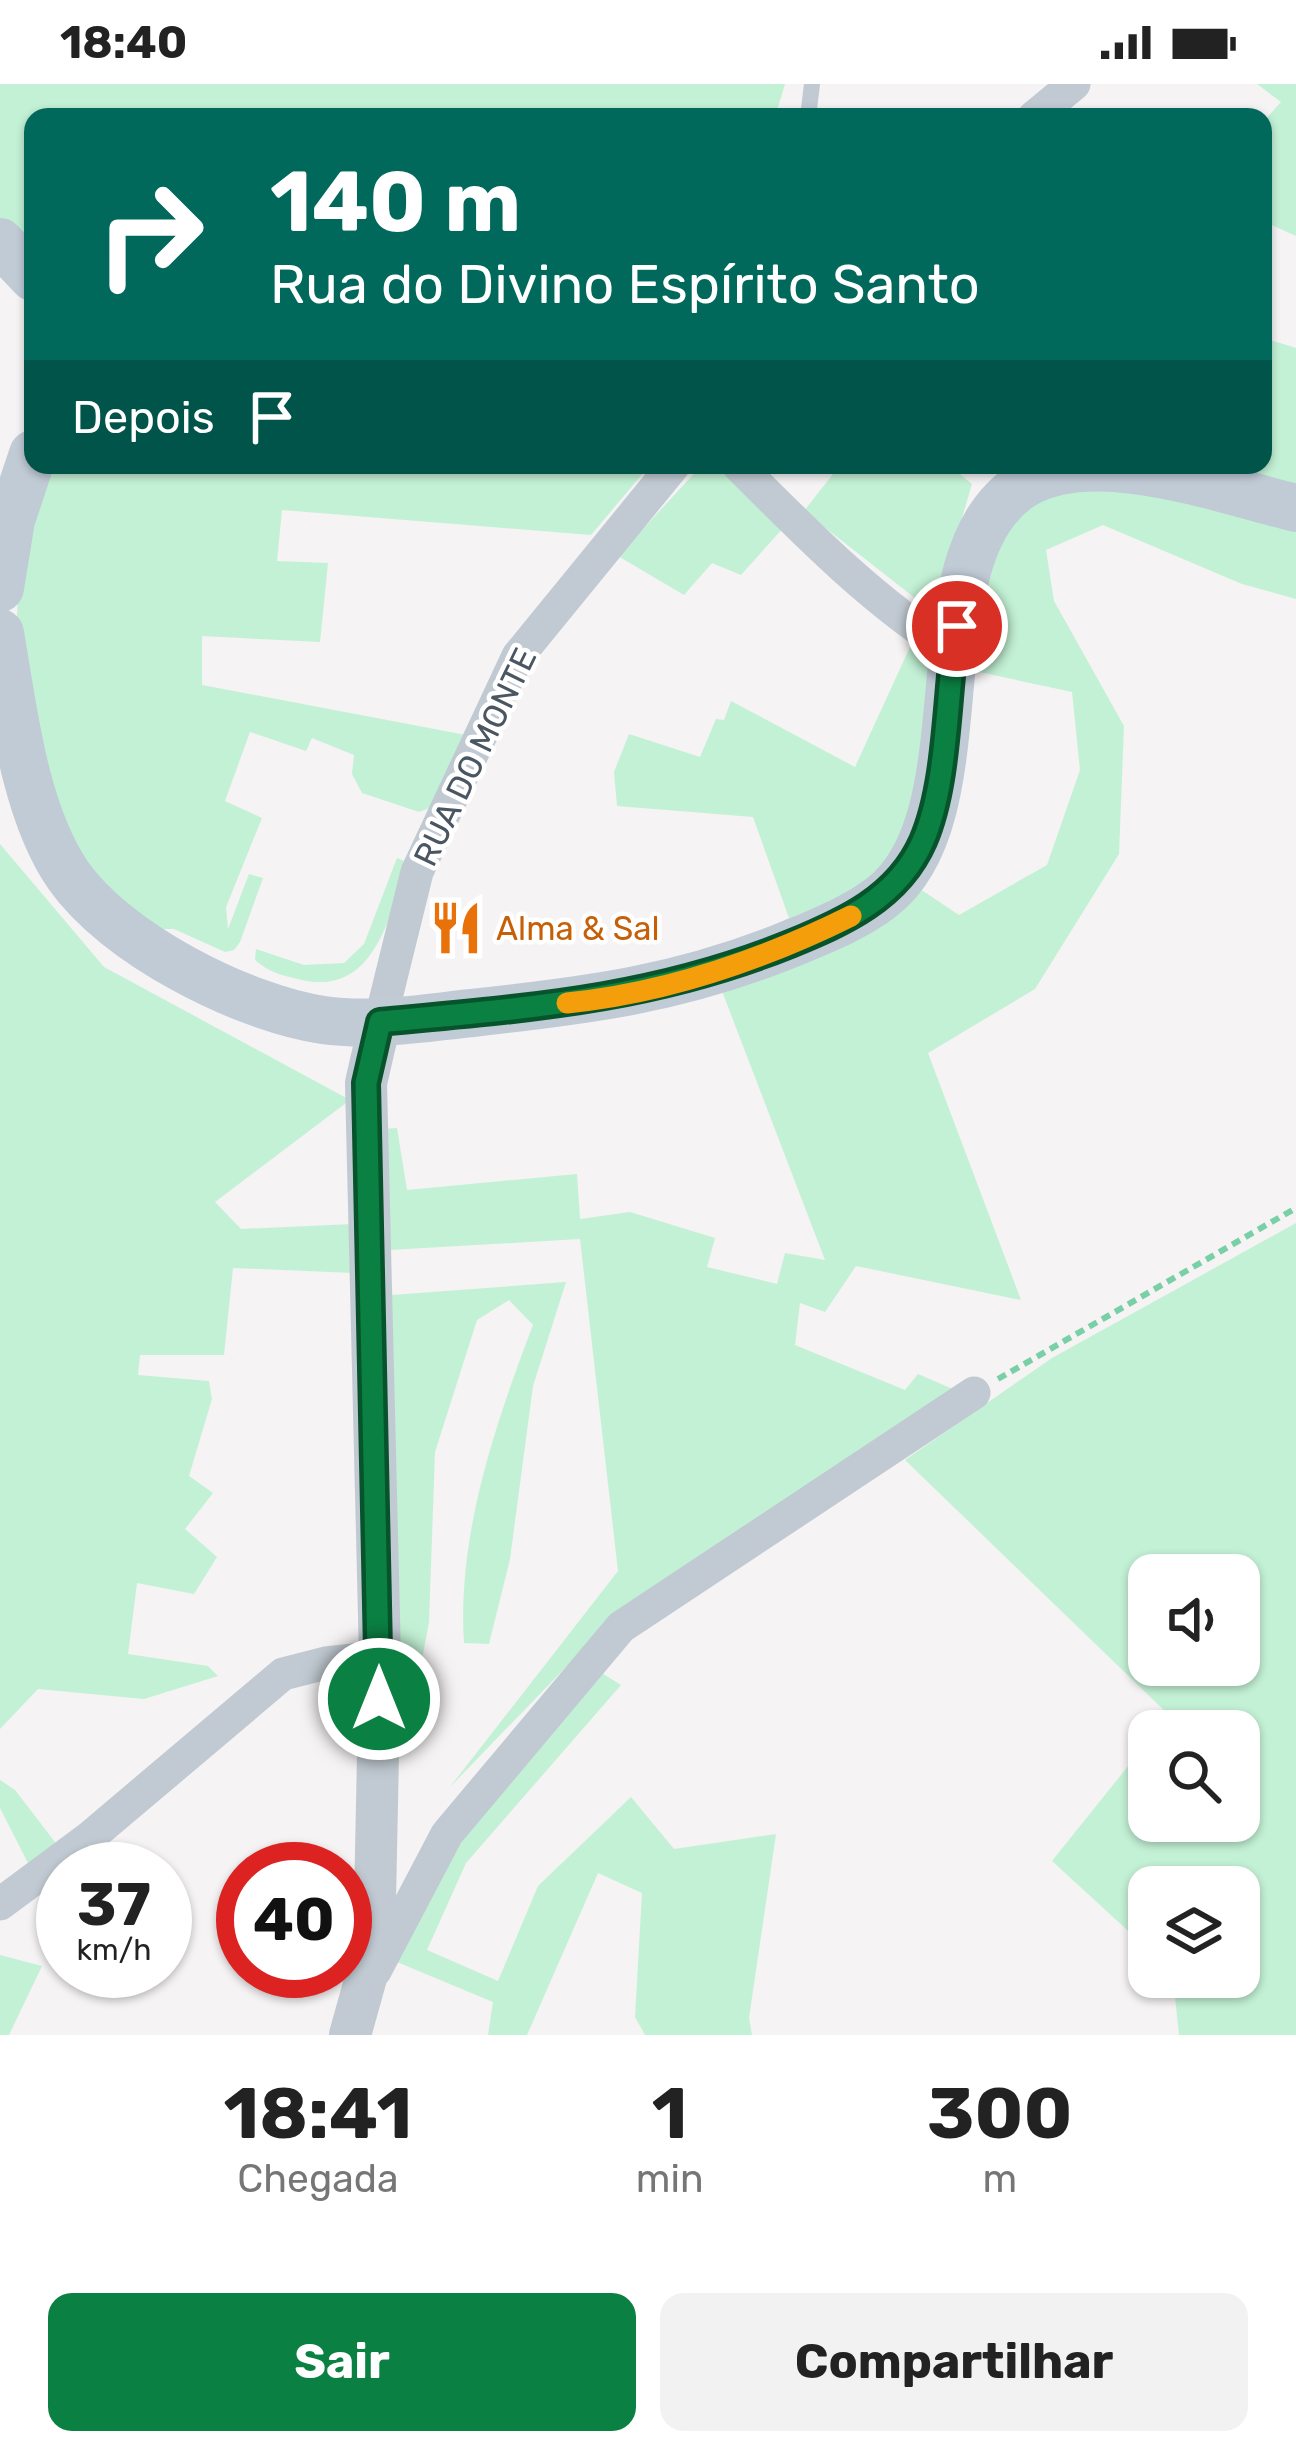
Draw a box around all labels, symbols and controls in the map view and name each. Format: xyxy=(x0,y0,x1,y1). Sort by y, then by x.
text: 18:40 xyxy=(60,16,187,69)
text: 140 m xyxy=(270,152,521,252)
icon: right xyxy=(72,156,228,312)
text: Rua do Divino Espírito Santo xyxy=(270,253,980,317)
icon: arrive xyxy=(239,384,305,450)
text: Depois xyxy=(72,391,215,444)
pin xyxy=(906,575,1008,677)
icon: arrive xyxy=(924,593,990,659)
street label: RUA DO MONTE xyxy=(405,642,545,872)
restaurant icon: Alma & Sal xyxy=(427,899,485,957)
place label: Alma & Sal xyxy=(496,909,660,948)
map controls xyxy=(1128,1554,1260,1998)
button: sound xyxy=(1128,1554,1260,1686)
position arrow xyxy=(316,1636,442,1762)
button: search xyxy=(1128,1710,1260,1842)
speed limit sign: 40 xyxy=(216,1842,372,1998)
button: layers xyxy=(1128,1866,1260,1998)
text: 37 xyxy=(77,1869,151,1940)
text: km/h xyxy=(77,1932,151,1968)
text: 18:41 xyxy=(224,2071,412,2156)
text: 1 xyxy=(652,2071,688,2156)
text: 300 xyxy=(927,2071,1072,2156)
text: Chegada xyxy=(237,2156,398,2202)
text: min xyxy=(636,2156,704,2202)
text: m xyxy=(982,2156,1017,2202)
button: Sair xyxy=(48,2293,636,2431)
button: Compartilhar xyxy=(660,2293,1248,2431)

